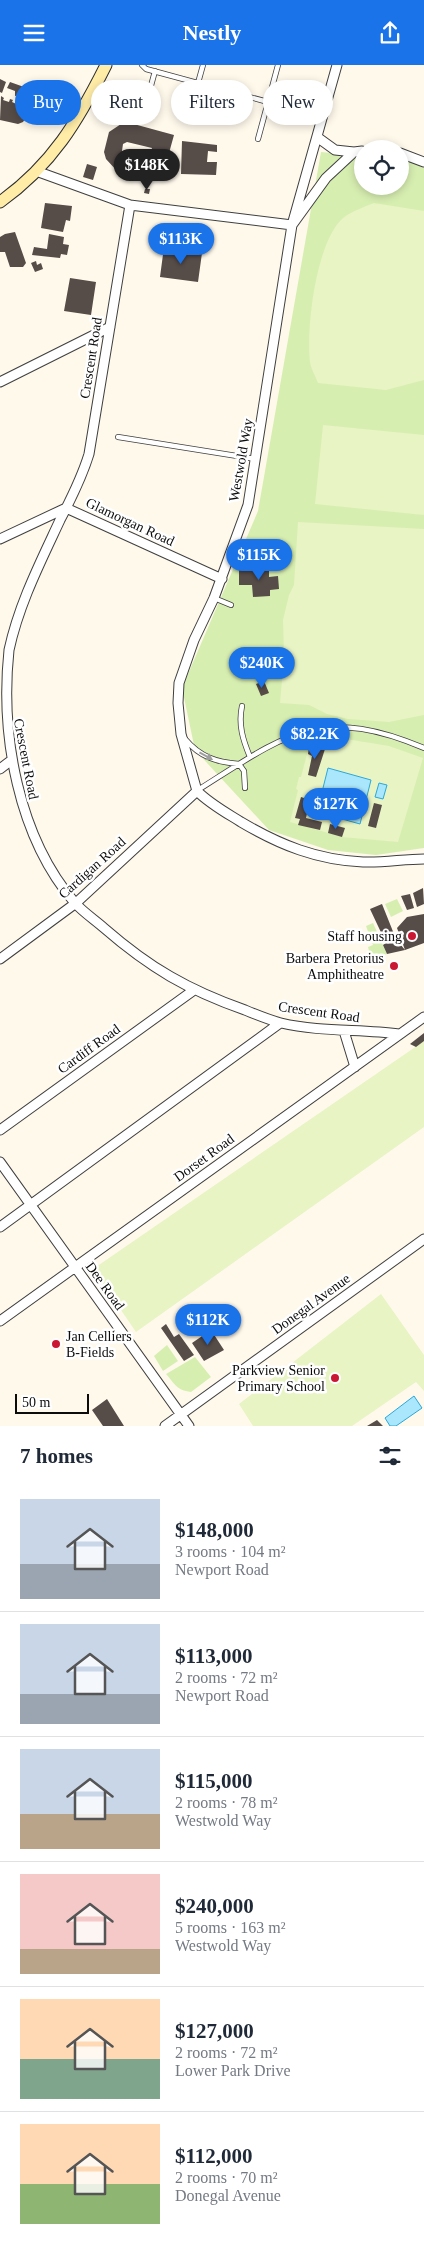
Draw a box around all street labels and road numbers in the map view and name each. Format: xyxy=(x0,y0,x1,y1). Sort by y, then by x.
street label: Crescent Road xyxy=(77,316,105,400)
street label: Westwold Way xyxy=(226,417,256,503)
street label: Glamorgan Road xyxy=(83,495,177,549)
street label: Crescent Road xyxy=(11,717,41,801)
street label: Cardigan Road xyxy=(56,834,128,902)
street label: Crescent Road xyxy=(277,999,361,1025)
street label: Cardiff Road xyxy=(55,1021,123,1077)
street label: Dorset Road xyxy=(171,1131,237,1185)
street label: Dee Road xyxy=(83,1259,127,1313)
street label: Donegal Avenue xyxy=(269,1271,353,1337)

